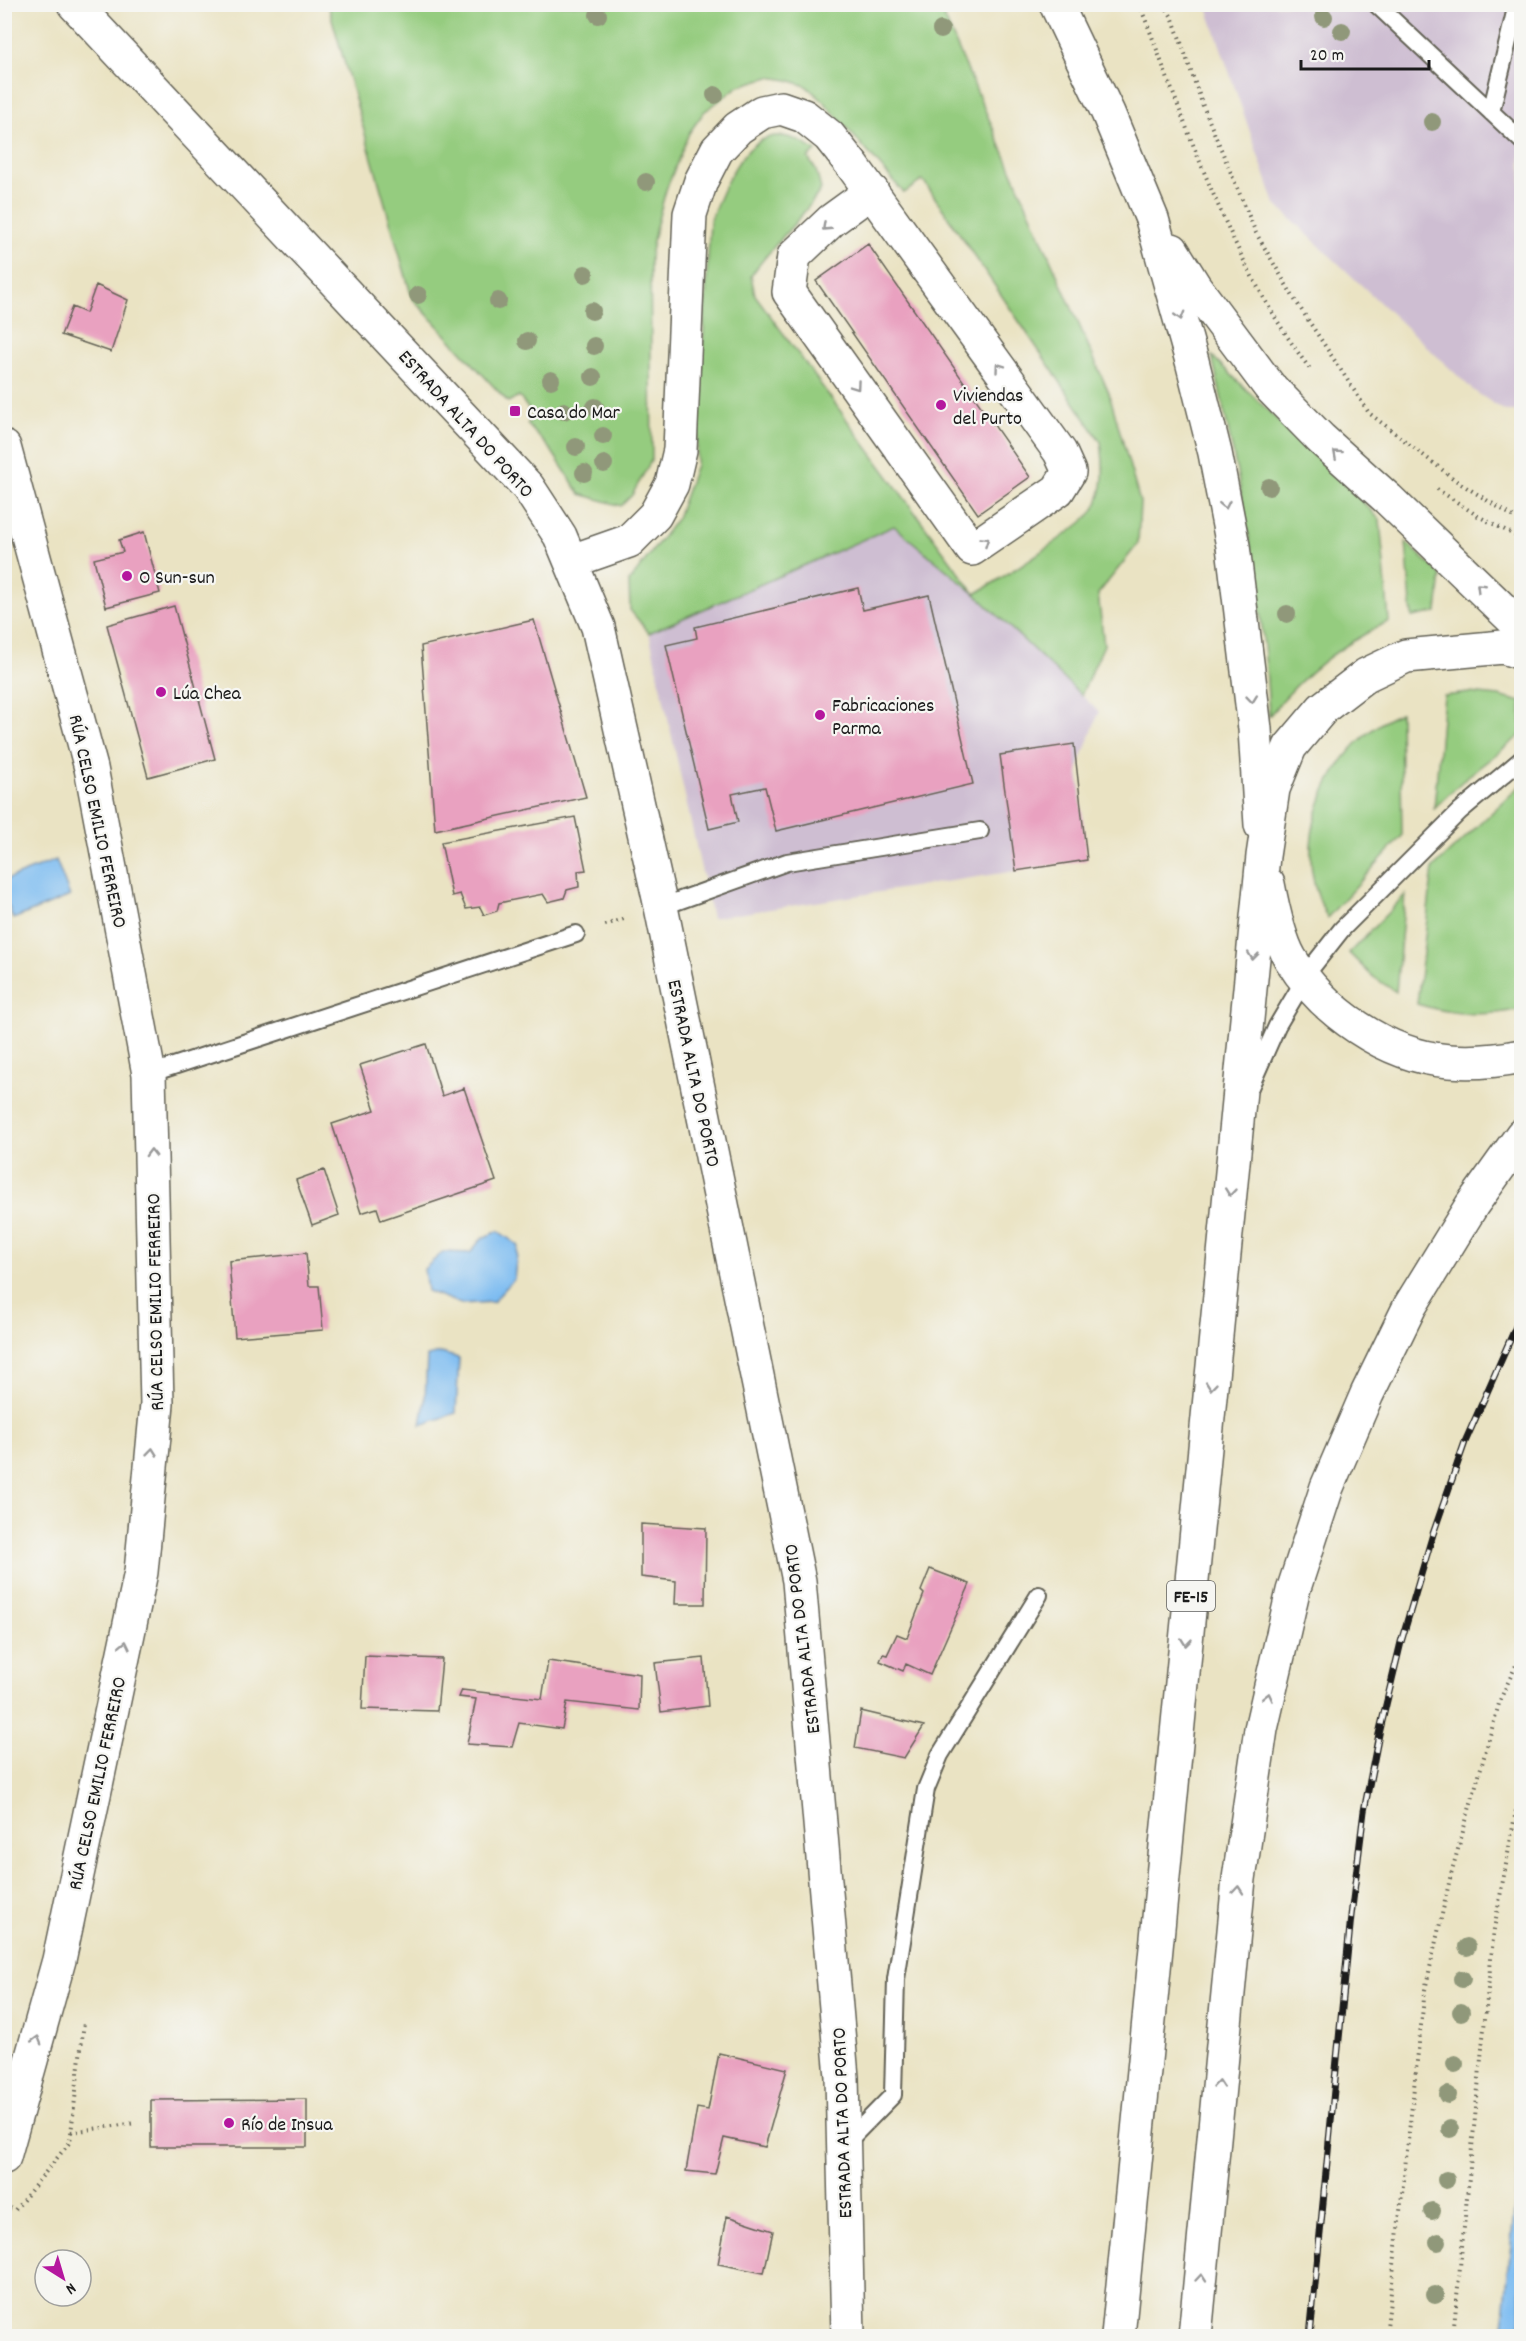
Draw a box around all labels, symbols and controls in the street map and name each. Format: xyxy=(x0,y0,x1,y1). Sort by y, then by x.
scale bar xyxy=(1301,33,1428,71)
text: 20 m xyxy=(1310,44,1344,69)
one-way arrow xyxy=(822,219,833,230)
one-way arrow xyxy=(1173,310,1185,321)
street label: ESTRADA ALTA DO PORTO xyxy=(390,345,539,505)
one-way arrow xyxy=(995,363,1006,374)
one-way arrow xyxy=(848,380,859,391)
place label: Viviendas del Purto xyxy=(953,383,1024,434)
marker: Viviendas del Purto xyxy=(934,398,948,412)
place label: Casa do Mar xyxy=(527,400,621,428)
marker: Casa do Mar xyxy=(508,404,522,418)
one-way arrow xyxy=(1333,450,1344,461)
one-way arrow xyxy=(1218,500,1231,510)
one-way arrow xyxy=(978,537,989,548)
place label: O Sun-sun xyxy=(139,565,215,593)
marker: O Sun-sun xyxy=(120,569,134,583)
one-way arrow xyxy=(1476,583,1486,594)
place label: Lúa Chea xyxy=(173,681,242,709)
marker: Lúa Chea xyxy=(154,685,168,699)
place label: Fabricaciones Parma xyxy=(832,693,935,744)
one-way arrow xyxy=(1245,694,1258,703)
marker: Fabricaciones Parma xyxy=(813,708,827,722)
street label: RÚA CELSO EMILIO FERREIRO xyxy=(60,712,132,931)
one-way arrow xyxy=(1247,951,1260,960)
street label: ESTRADA ALTA DO PORTO xyxy=(659,977,726,1170)
one-way arrow xyxy=(145,1148,157,1157)
one-way arrow xyxy=(1224,1187,1237,1196)
street label: RÚA CELSO EMILIO FERREIRO xyxy=(141,1193,173,1411)
one-way arrow xyxy=(1205,1381,1218,1390)
one-way arrow xyxy=(145,1448,158,1457)
street label: ESTRADA ALTA DO PORTO xyxy=(778,1542,830,1735)
road number: FE-15 xyxy=(1167,1581,1215,1611)
one-way arrow xyxy=(1180,1638,1193,1647)
one-way arrow xyxy=(118,1640,131,1650)
street label: RÚA CELSO EMILIO FERREIRO xyxy=(63,1674,135,1893)
one-way arrow xyxy=(1261,1693,1274,1703)
one-way arrow xyxy=(1231,1886,1244,1895)
street label: ESTRADA ALTA DO PORTO xyxy=(827,2027,861,2219)
one-way arrow xyxy=(29,2035,42,2045)
one-way arrow xyxy=(1212,2080,1225,2089)
place label: Río de Insua xyxy=(241,2112,333,2140)
marker: Río de Insua xyxy=(222,2116,236,2130)
north arrow xyxy=(33,2248,93,2308)
one-way arrow xyxy=(1194,2274,1207,2283)
text: N xyxy=(60,2276,81,2300)

